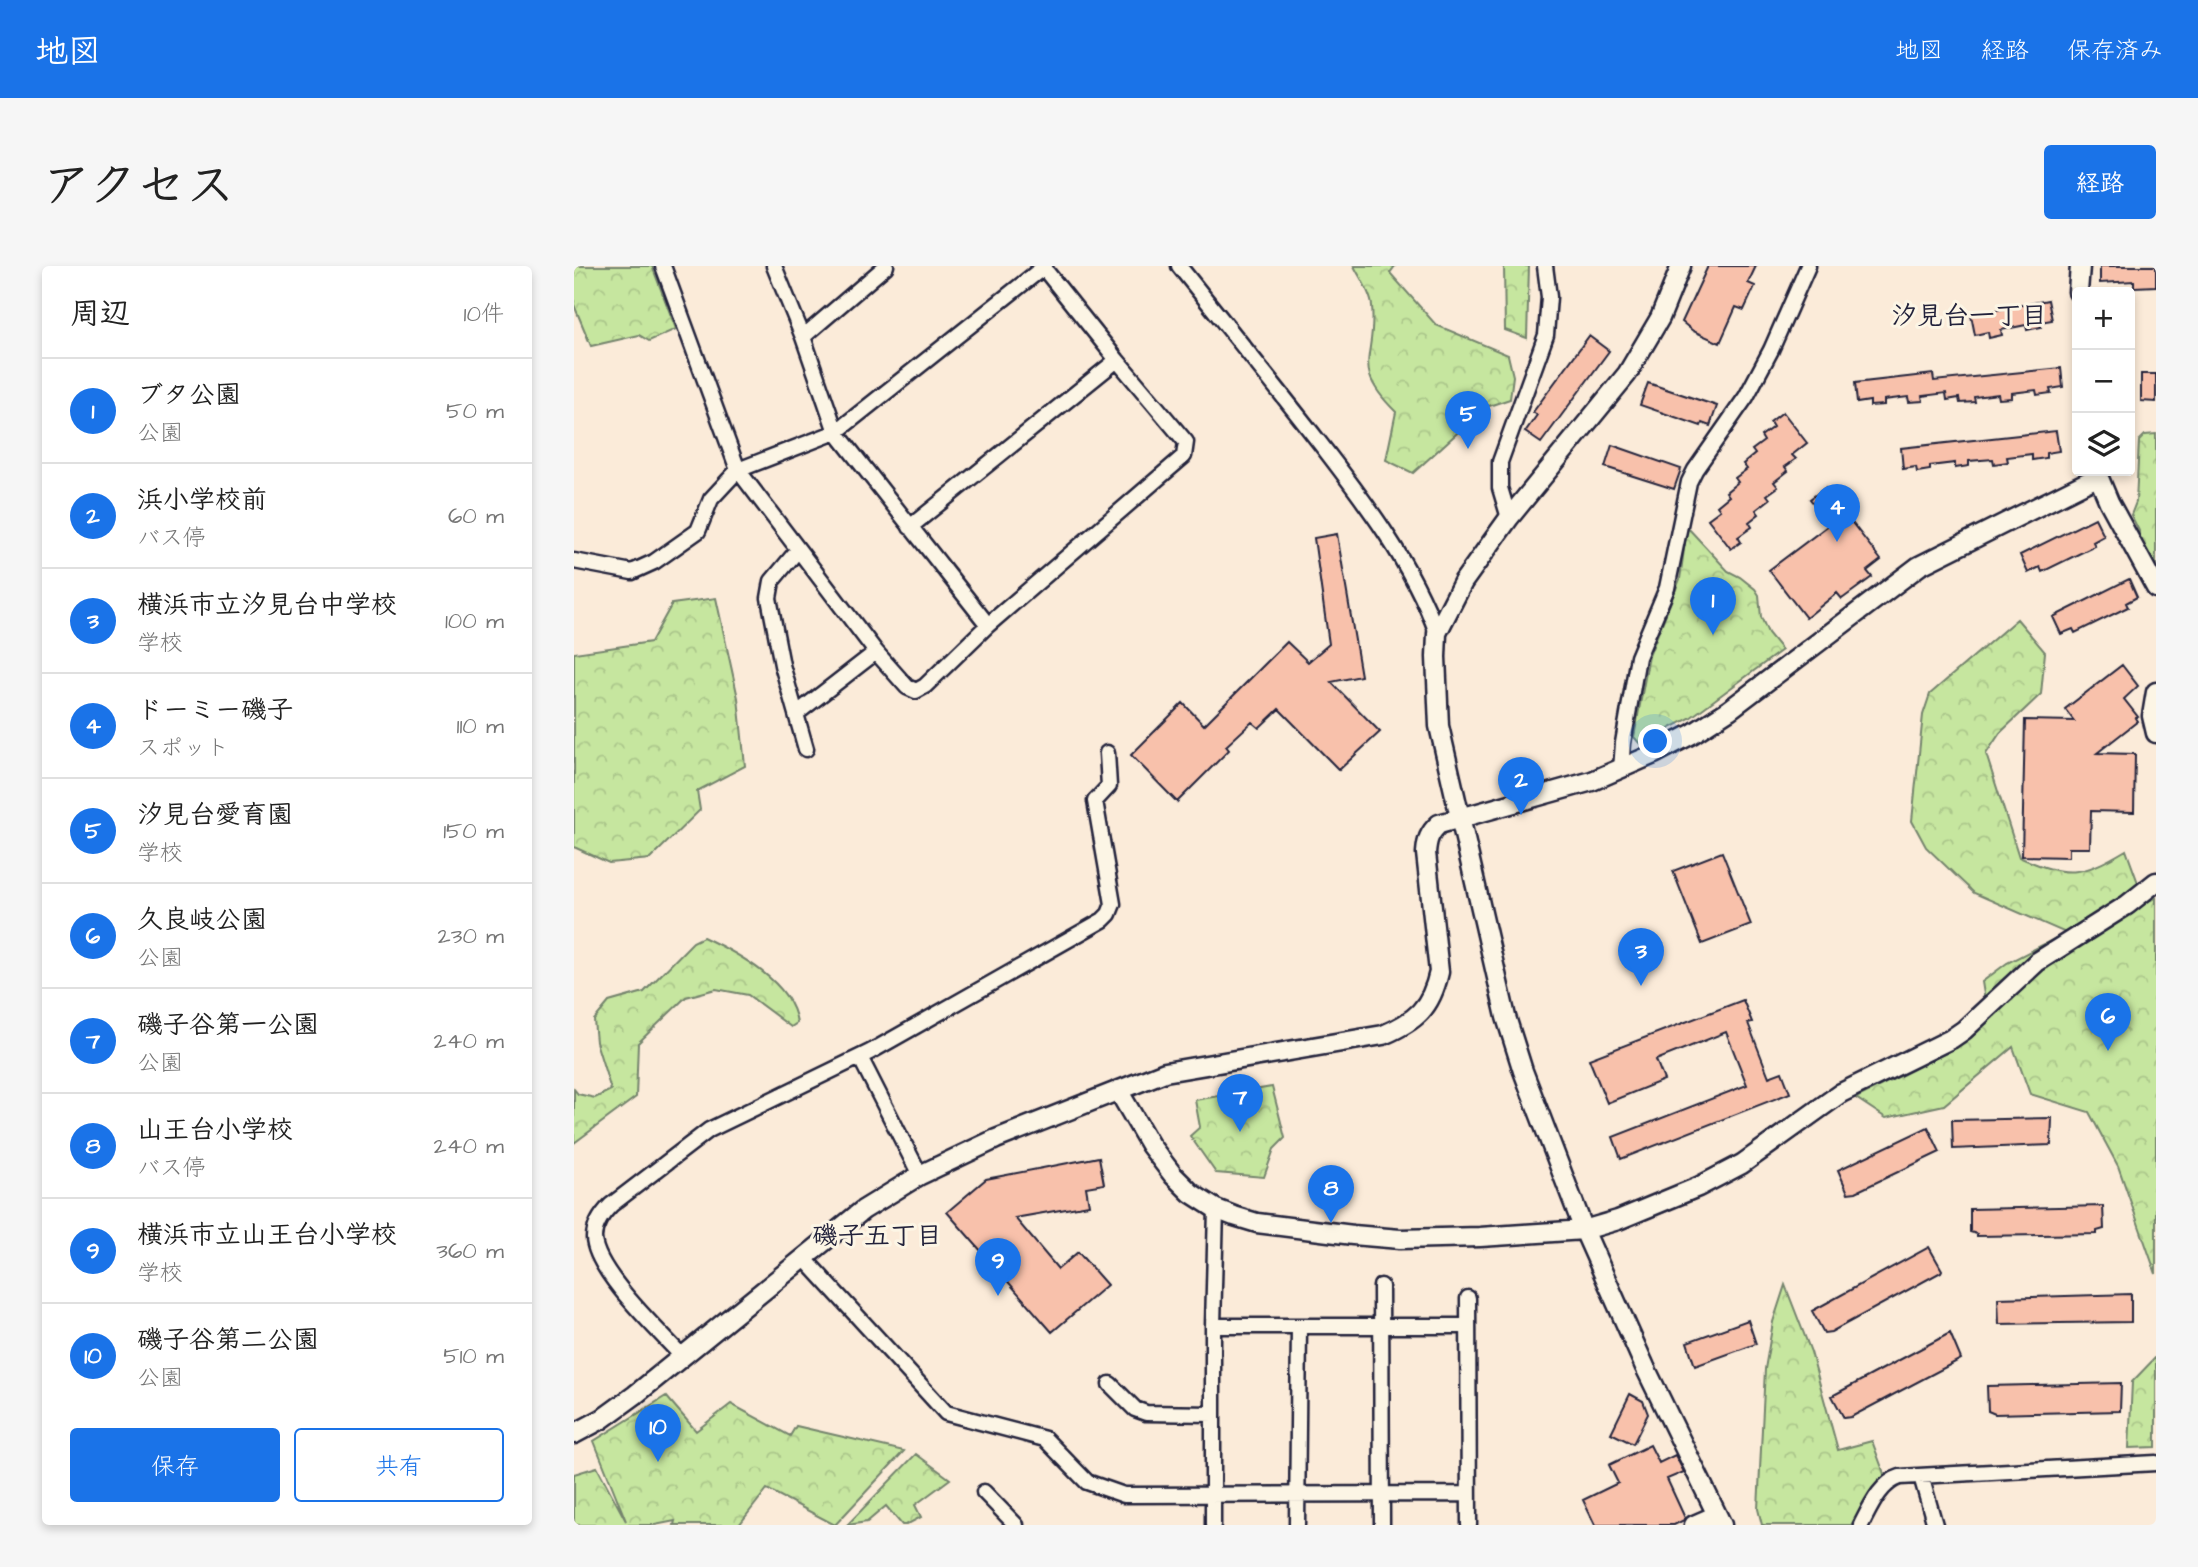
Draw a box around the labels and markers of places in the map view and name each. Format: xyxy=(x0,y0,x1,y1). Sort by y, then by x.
pin: 5 xyxy=(1445,391,1491,449)
pin: 4 xyxy=(1814,484,1860,542)
pin: 1 xyxy=(1690,577,1736,635)
pin: 2 xyxy=(1498,757,1544,815)
pin: 3 xyxy=(1618,928,1664,986)
pin: 6 xyxy=(2085,993,2131,1051)
pin: 7 xyxy=(1217,1074,1263,1132)
pin: 8 xyxy=(1308,1165,1354,1223)
pin: 9 xyxy=(975,1238,1021,1296)
pin: 10 xyxy=(635,1404,681,1462)

